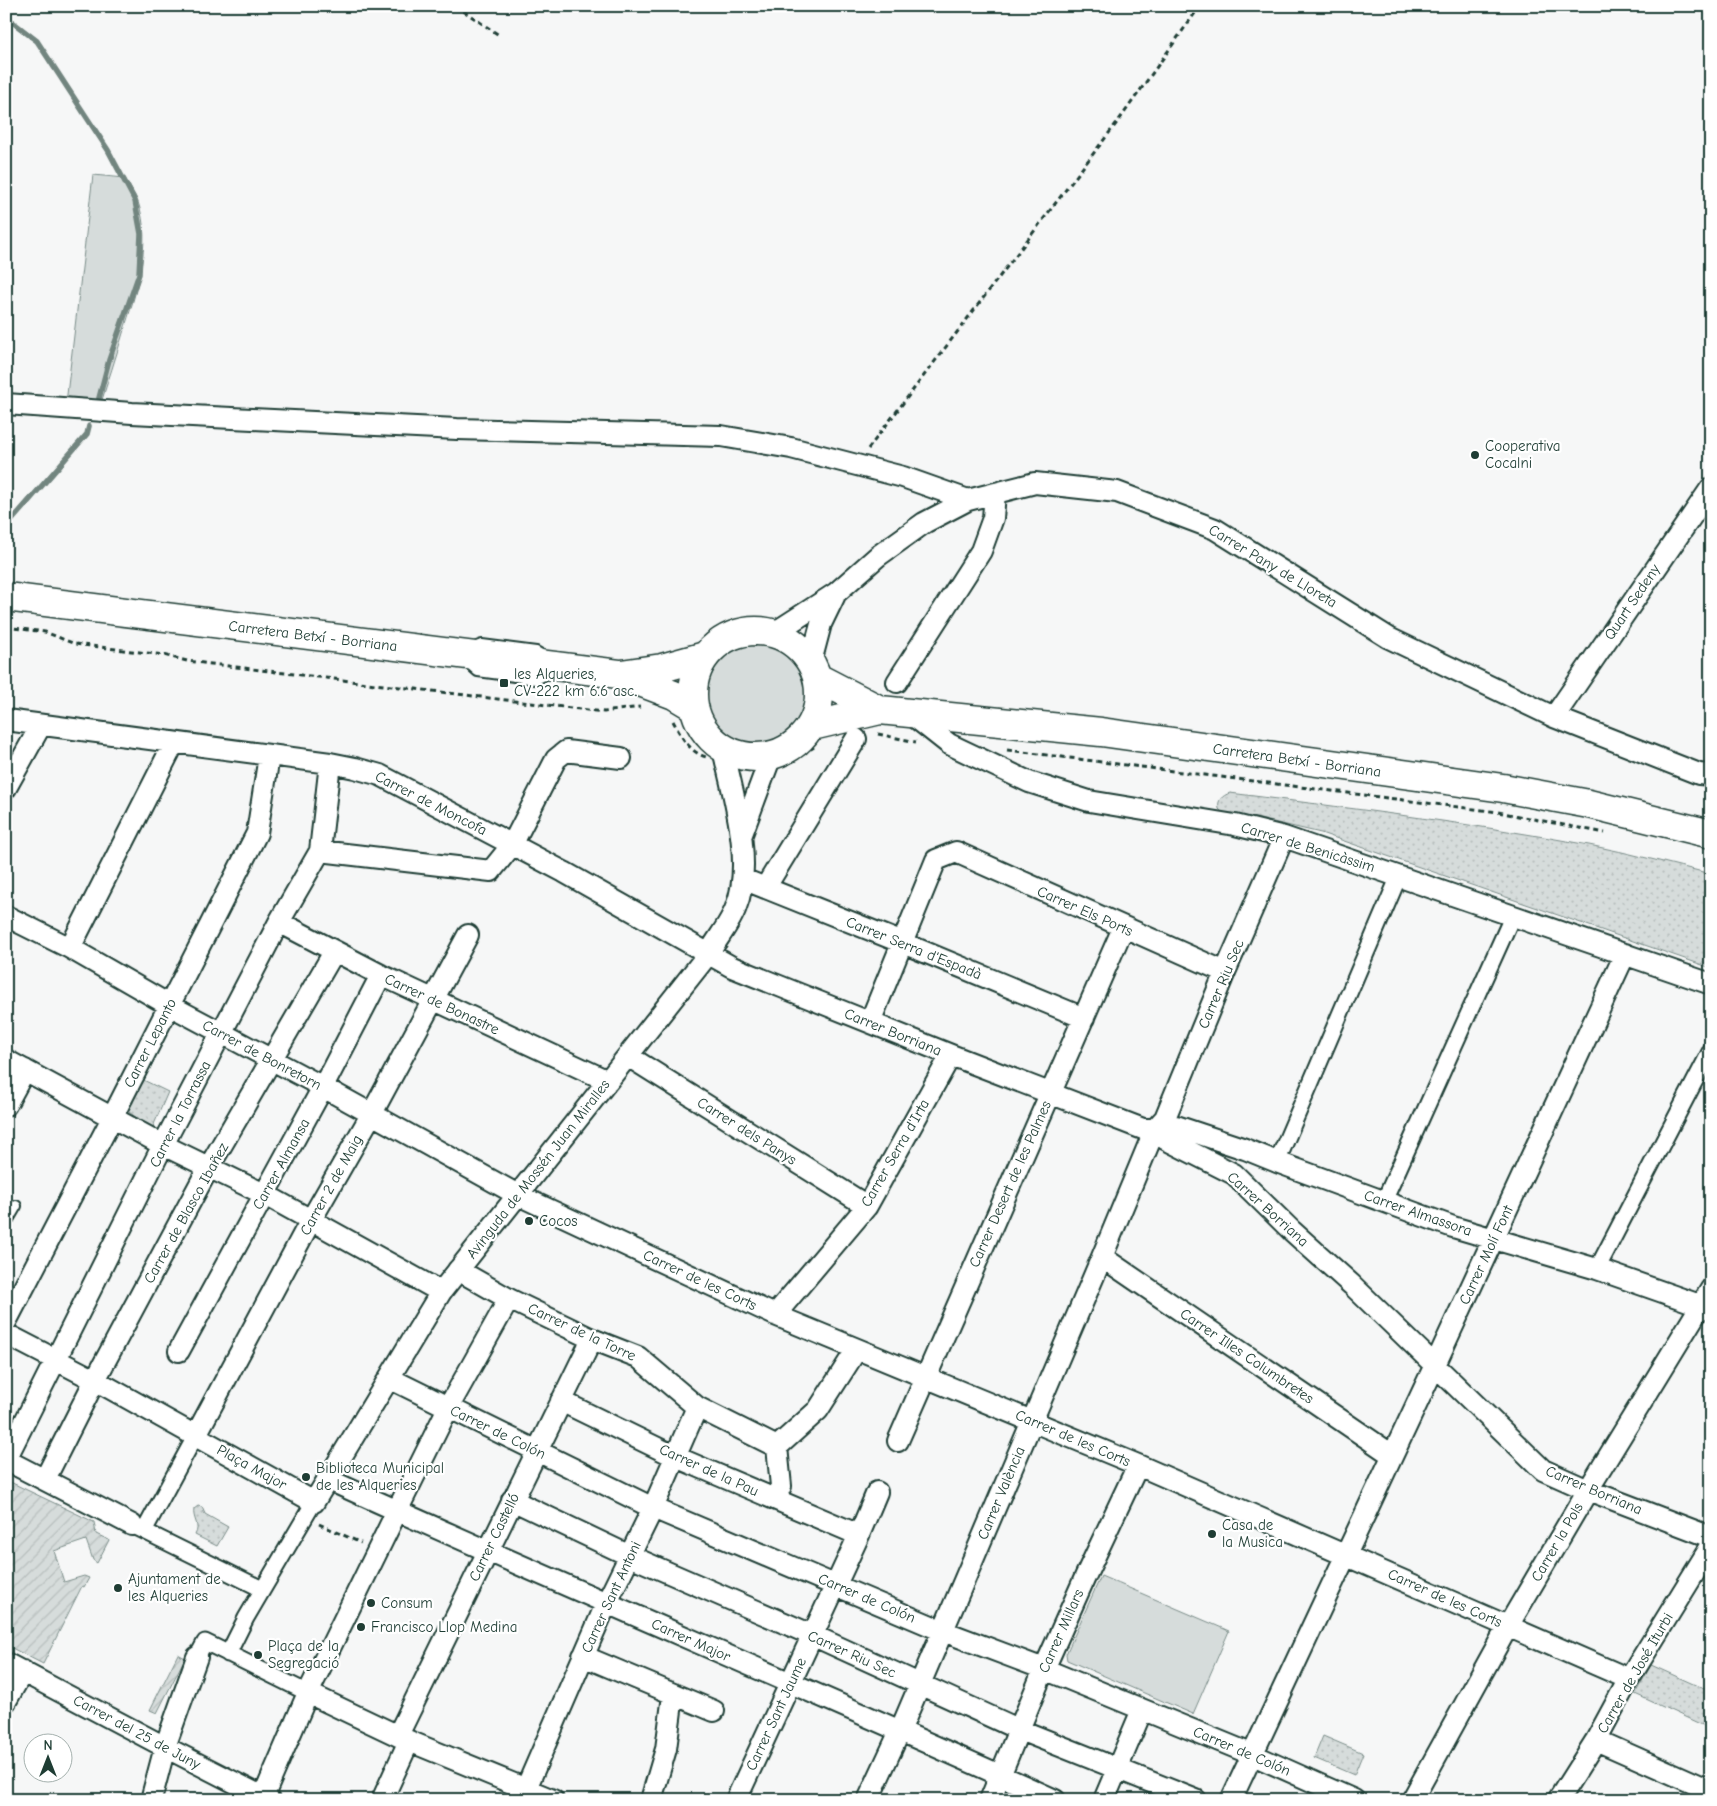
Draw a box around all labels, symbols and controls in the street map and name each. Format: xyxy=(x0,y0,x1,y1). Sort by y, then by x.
place label: Cooperativa Cocalni xyxy=(1485,437,1560,472)
marker: Cooperativa Cocalni xyxy=(1469,449,1481,461)
street label: Carrer Pany de Lloreta xyxy=(1206,521,1340,611)
street label: Quart Sedeny xyxy=(1600,560,1664,643)
street label: Carretera Betxí - Borriana xyxy=(228,617,398,655)
place label: les Alqueries, CV-222 km 6.6 asc. xyxy=(514,665,636,700)
marker: les Alqueries, CV-222 km 6.6 asc. xyxy=(498,677,510,689)
street label: Carretera Betxí - Borriana xyxy=(1212,739,1382,781)
street label: Carrer de Moncofa xyxy=(372,767,490,839)
street label: Carrer de Benicàssim xyxy=(1239,818,1377,876)
street label: Carrer Els Ports xyxy=(1034,882,1136,940)
street label: Carrer Serra d'Espadà xyxy=(844,913,984,983)
street label: Carrer Riu Sec xyxy=(1194,937,1248,1031)
street label: Carrer de Bonastre xyxy=(382,970,503,1039)
street label: Carrer Lepanto xyxy=(120,995,180,1091)
street label: Carrer Borriana xyxy=(842,1004,944,1060)
street label: Carrer de Bonretorn xyxy=(199,1016,325,1094)
street label: Carrer la Torrassa xyxy=(145,1058,215,1170)
street label: Avinguda de Mossén Juan Miralles xyxy=(462,1076,614,1262)
street label: Carrer dels Panys xyxy=(694,1093,800,1169)
street label: Carrer Serra d'Irta xyxy=(857,1096,933,1210)
street label: Carrer Desert de les Palmes xyxy=(965,1098,1055,1270)
street label: Carrer Almansa xyxy=(249,1115,313,1213)
street label: Carrer 2 de Maig xyxy=(296,1132,366,1238)
street label: Carrer de Blasco Ibañez xyxy=(140,1139,232,1287)
street label: Carrer Borriana xyxy=(1224,1168,1312,1250)
street label: Carrer Almassora xyxy=(1362,1186,1474,1240)
street label: Carrer Molí Font xyxy=(1455,1202,1517,1308)
place label: Cocos xyxy=(539,1212,577,1230)
marker: Cocos xyxy=(523,1215,535,1227)
street label: Carrer de les Corts xyxy=(640,1246,760,1314)
street label: Carrer de la Torre xyxy=(525,1299,639,1365)
street label: Carrer Illes Columbretes xyxy=(1177,1304,1317,1408)
street label: Carrer de Colón xyxy=(447,1401,549,1463)
street label: Carrer de les Corts xyxy=(1013,1406,1133,1470)
street label: Plaça Major xyxy=(214,1440,290,1494)
street label: Carrer de la Pau xyxy=(657,1440,761,1500)
street label: Carrer València xyxy=(973,1444,1029,1542)
place label: Biblioteca Municipal de les Alqueries xyxy=(316,1459,444,1494)
street label: Carrer Borriana xyxy=(1543,1462,1645,1518)
marker: Biblioteca Municipal de les Alqueries xyxy=(300,1471,312,1483)
street label: Carrer Castelló xyxy=(465,1490,523,1584)
street label: Carrer la Pols xyxy=(1527,1499,1587,1585)
place label: Casa de la Musica xyxy=(1222,1516,1283,1551)
marker: Casa de la Musica xyxy=(1206,1528,1218,1540)
street label: Carrer Sant Antoni xyxy=(577,1538,645,1656)
street label: Carrer de les Corts xyxy=(1385,1565,1505,1631)
street label: Carrer de Colón xyxy=(816,1569,918,1627)
place label: Ajuntament de les Alqueries xyxy=(128,1570,221,1605)
marker: Ajuntament de les Alqueries xyxy=(112,1582,124,1594)
street label: Carrer Millars xyxy=(1035,1586,1087,1676)
place label: Consum xyxy=(381,1594,433,1612)
marker: Consum xyxy=(365,1597,377,1609)
street label: Carrer de José Iturbi xyxy=(1593,1610,1677,1736)
street label: Carrer Major xyxy=(649,1615,733,1665)
place label: Francisco Llop Medina xyxy=(371,1618,518,1636)
marker: Francisco Llop Medina xyxy=(355,1621,367,1633)
street label: Carrer Riu Sec xyxy=(805,1626,899,1682)
place label: Plaça de la Segregació xyxy=(268,1637,339,1672)
marker: Plaça de la Segregació xyxy=(252,1649,264,1661)
street label: Carrer Sant Jaume xyxy=(742,1654,810,1773)
street label: Carrer del 25 de Juny xyxy=(70,1691,204,1773)
street label: Carrer de Colón xyxy=(1191,1722,1293,1780)
north arrow xyxy=(22,1734,72,1784)
text: N xyxy=(43,1737,53,1754)

